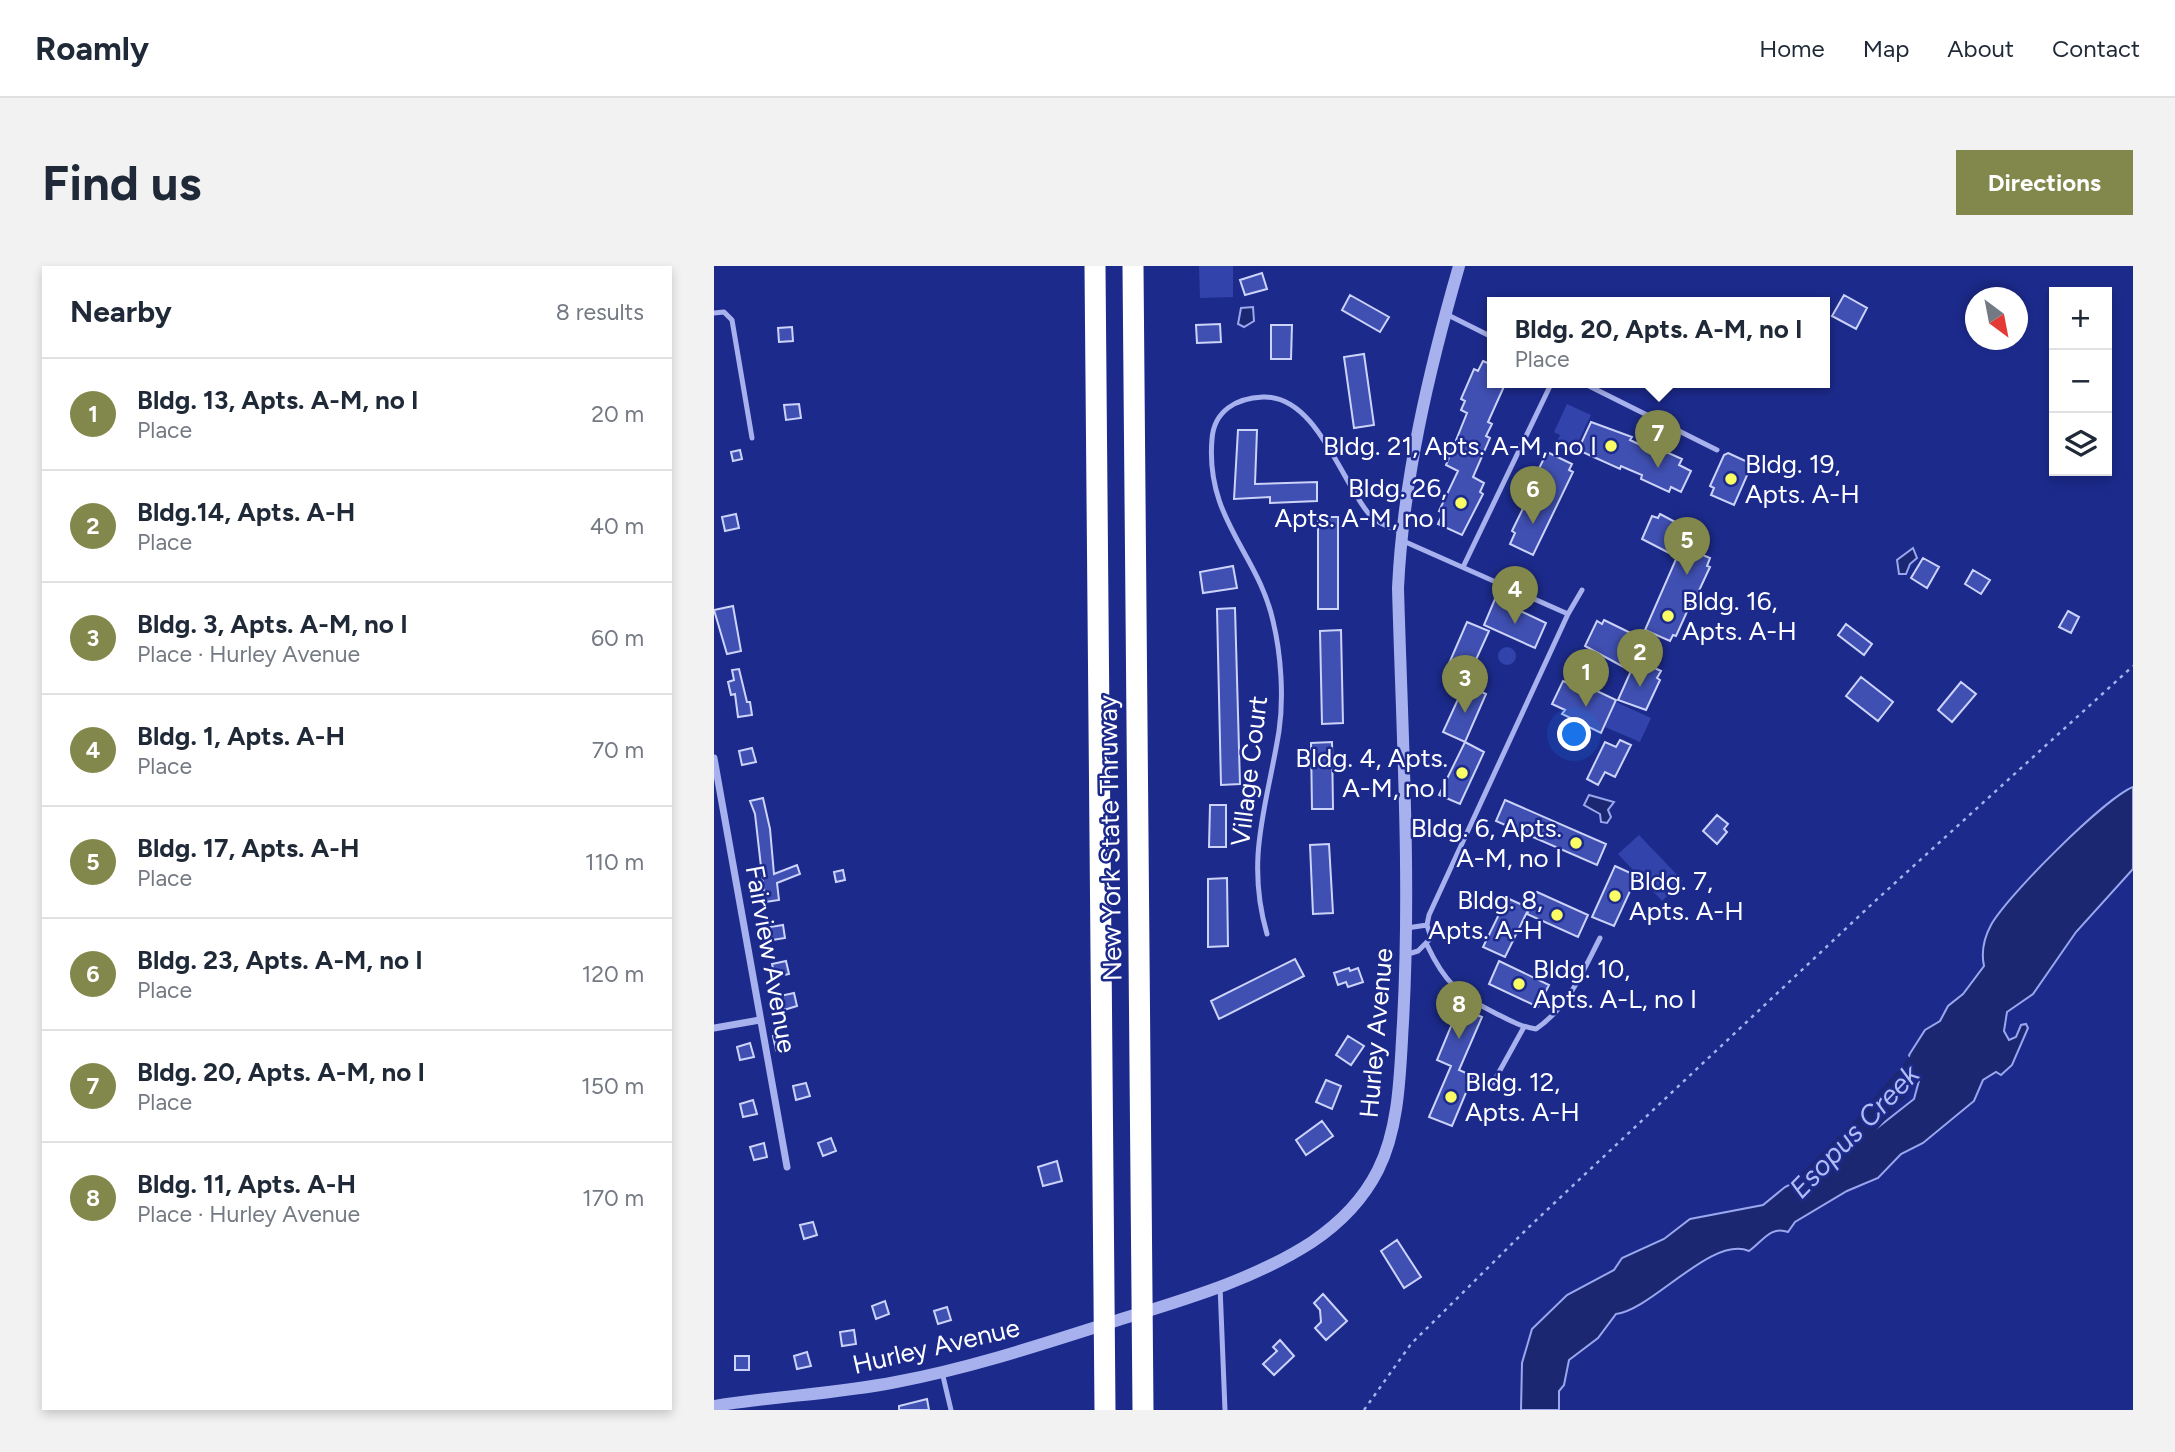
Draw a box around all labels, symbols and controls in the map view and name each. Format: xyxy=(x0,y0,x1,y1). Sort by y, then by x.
text: Roamly xyxy=(35,29,149,68)
text: Home xyxy=(1759,34,1825,63)
text: Map xyxy=(1863,34,1909,63)
text: About xyxy=(1947,34,2014,63)
text: Contact xyxy=(2052,34,2140,63)
button: Directions xyxy=(1956,150,2133,215)
text: Find us xyxy=(42,153,201,212)
north arrow xyxy=(1965,287,2028,350)
map controls xyxy=(2049,287,2112,476)
button: + xyxy=(2049,287,2112,350)
text: Nearby xyxy=(70,293,172,330)
popup xyxy=(1487,297,1830,388)
text: 8 results xyxy=(556,298,644,326)
text: Bldg. 20, Apts. A-M, no I xyxy=(1514,313,1803,345)
text: Place xyxy=(1514,345,1570,373)
button: − xyxy=(2049,350,2112,413)
text: Bldg. 13, Apts. A-M, no I xyxy=(137,384,419,416)
text: 1 xyxy=(88,400,98,428)
text: 20 m xyxy=(591,400,644,428)
pin: 7 xyxy=(1635,410,1681,468)
button: layers xyxy=(2049,413,2112,476)
text: Place xyxy=(137,416,192,444)
place label: Bldg. 21, Apts. A-M, no I xyxy=(1323,430,1597,462)
marker: Bldg. 21, Apts. A-M, no I xyxy=(1603,438,1619,454)
place label: Bldg. 19, Apts. A-H xyxy=(1745,448,1860,510)
pin: 6 xyxy=(1510,466,1556,524)
marker: Bldg. 19, Apts. A-H xyxy=(1723,471,1739,487)
place label: Bldg. 26, Apts. A-M, no I xyxy=(1274,472,1447,534)
marker: Bldg. 26, Apts. A-M, no I xyxy=(1453,495,1469,511)
text: Bldg.14, Apts. A-H xyxy=(137,496,355,528)
text: 2 xyxy=(86,512,100,540)
text: 40 m xyxy=(590,512,644,540)
pin: 5 xyxy=(1664,517,1710,575)
text: Place xyxy=(137,528,192,556)
pin: 4 xyxy=(1492,566,1538,624)
place label: Bldg. 16, Apts. A-H xyxy=(1682,585,1797,647)
text: Bldg. 3, Apts. A-M, no I xyxy=(137,608,408,640)
marker: Bldg. 16, Apts. A-H xyxy=(1660,608,1676,624)
text: 3 xyxy=(87,624,99,652)
text: 60 m xyxy=(591,624,644,652)
pin: 2 xyxy=(1617,629,1663,687)
text: Place · Hurley Avenue xyxy=(137,640,360,668)
pin: 1 xyxy=(1563,649,1609,707)
pin: 3 xyxy=(1442,655,1488,713)
street label: New York State Thruway xyxy=(1091,694,1128,981)
street label: Village Court xyxy=(1224,694,1274,848)
your location xyxy=(1557,717,1591,751)
text: Bldg. 1, Apts. A-H xyxy=(137,720,345,752)
text: 4 xyxy=(86,736,100,764)
text: 70 m xyxy=(592,736,644,764)
place label: Bldg. 4, Apts. A-M, no I xyxy=(1295,742,1448,804)
text: Place xyxy=(137,752,192,780)
marker: Bldg. 4, Apts. A-M, no I xyxy=(1454,765,1470,781)
place label: Bldg. 6, Apts. A-M, no I xyxy=(1411,812,1562,874)
text: Bldg. 17, Apts. A-H xyxy=(137,832,359,864)
marker: Bldg. 6, Apts. A-M, no I xyxy=(1568,835,1584,851)
text: 5 xyxy=(86,848,100,876)
text: 110 m xyxy=(585,848,644,876)
street label: Fairview Avenue xyxy=(739,863,803,1055)
text: Place xyxy=(137,864,192,892)
place label: Bldg. 7, Apts. A-H xyxy=(1629,865,1744,927)
place label: Bldg. 8, Apts. A-H xyxy=(1428,884,1543,946)
marker: Bldg. 7, Apts. A-H xyxy=(1607,888,1623,904)
marker: Bldg. 8, Apts. A-H xyxy=(1549,907,1565,923)
text: Bldg. 23, Apts. A-M, no I xyxy=(137,944,423,976)
street label: Hurley Avenue xyxy=(1353,947,1399,1119)
place label: Bldg. 10, Apts. A-L, no I xyxy=(1533,953,1697,1015)
text: 6 xyxy=(86,960,100,988)
text: 120 m xyxy=(582,960,644,988)
text: Place xyxy=(137,976,192,1004)
marker: Bldg. 10, Apts. A-L, no I xyxy=(1511,976,1527,992)
pin: 8 xyxy=(1436,981,1482,1039)
text: Bldg. 20, Apts. A-M, no I xyxy=(137,1056,425,1088)
water label: Esopus Creek xyxy=(1782,1056,1927,1205)
place label: Bldg. 12, Apts. A-H xyxy=(1465,1066,1580,1128)
text: 7 xyxy=(87,1072,99,1100)
text: 150 m xyxy=(581,1072,644,1100)
text: Place xyxy=(137,1088,192,1116)
marker: Bldg. 12, Apts. A-H xyxy=(1443,1089,1459,1105)
text: Bldg. 11, Apts. A-H xyxy=(137,1168,356,1200)
text: 8 xyxy=(86,1184,100,1212)
text: 170 m xyxy=(582,1184,644,1212)
text: Place · Hurley Avenue xyxy=(137,1200,360,1228)
street label: Hurley Avenue xyxy=(849,1311,1023,1381)

